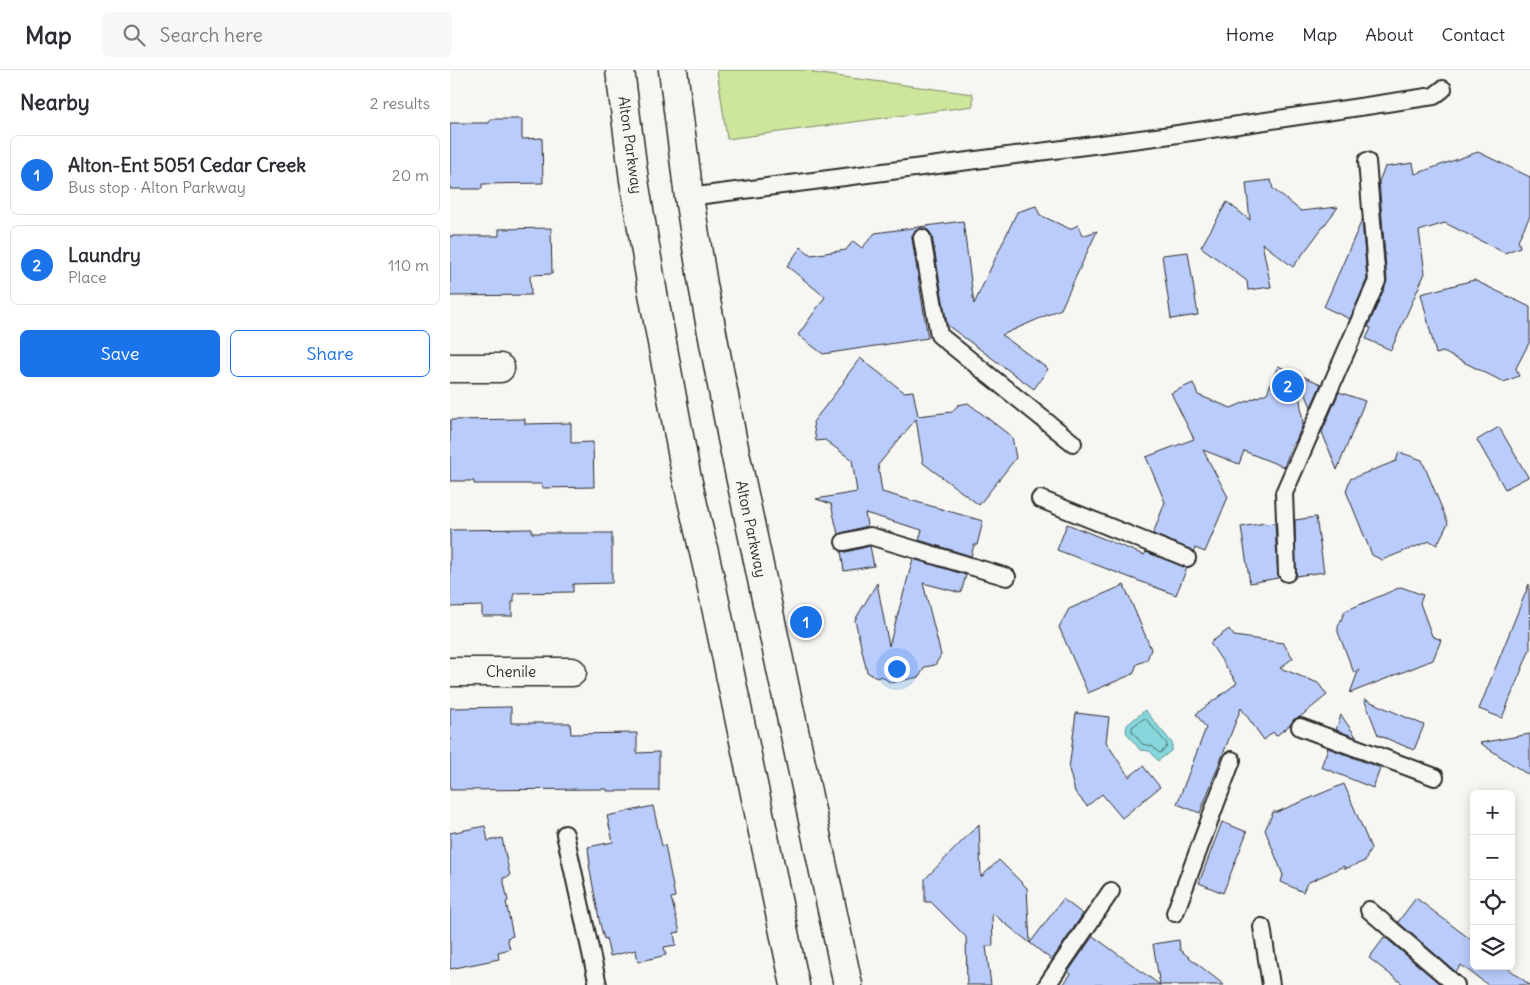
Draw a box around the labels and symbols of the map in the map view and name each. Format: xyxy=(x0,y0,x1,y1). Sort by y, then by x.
street label: Alton Parkway xyxy=(614,95,647,195)
pin: 2 xyxy=(1272,367,1304,405)
street label: Alton Parkway xyxy=(732,479,771,579)
pin: 1 xyxy=(790,603,822,641)
your location xyxy=(884,656,910,682)
street label: Chenile xyxy=(486,662,536,681)

